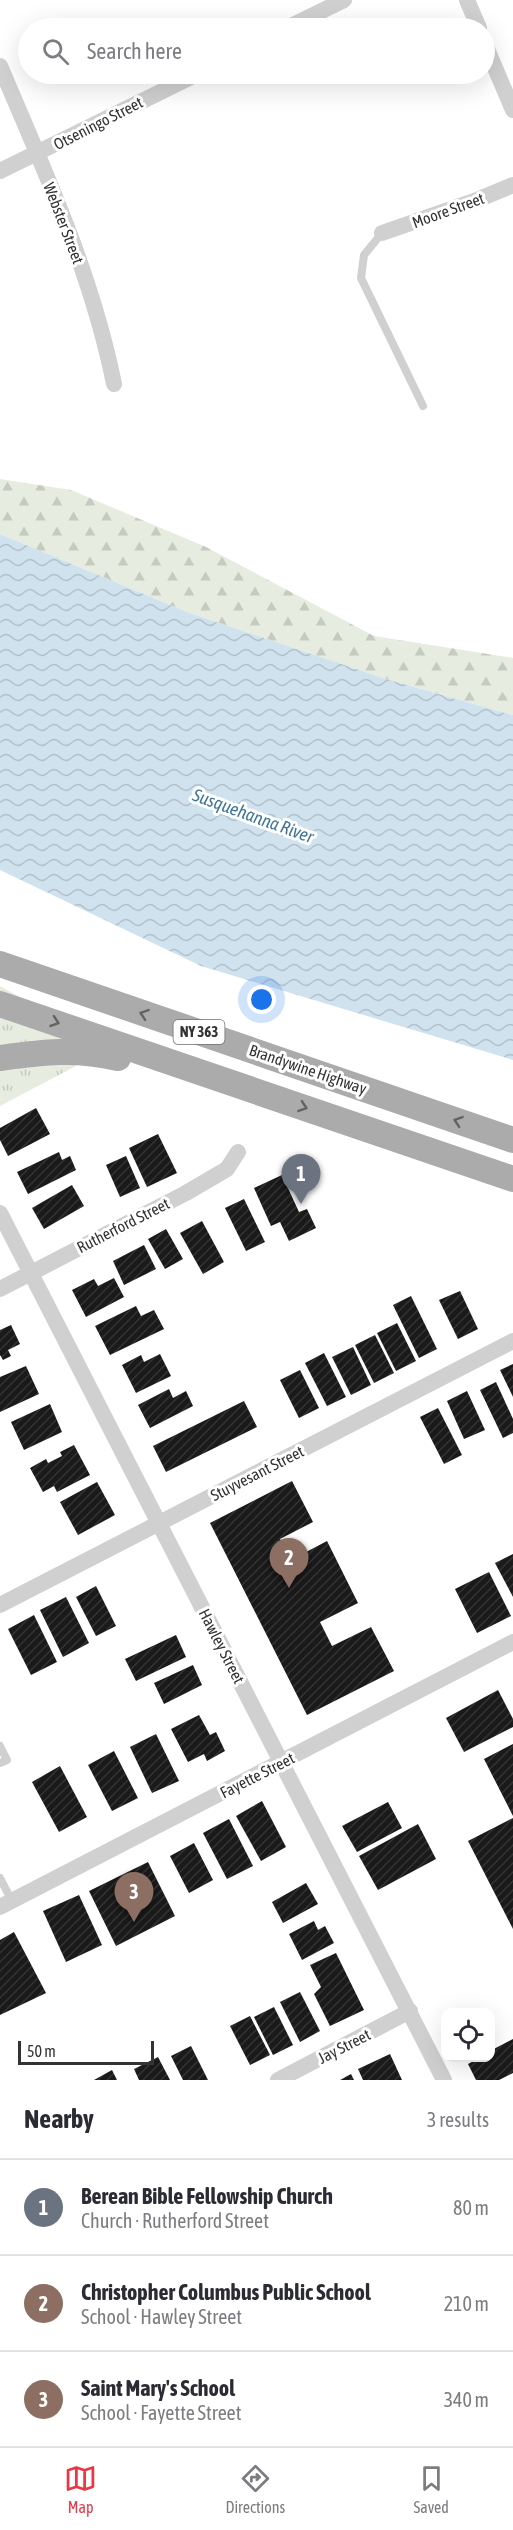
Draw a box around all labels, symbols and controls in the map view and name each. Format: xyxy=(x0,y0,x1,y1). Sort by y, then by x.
search box xyxy=(18,18,495,84)
icon: search xyxy=(39,35,72,68)
text: Search here xyxy=(87,38,182,64)
street label: Otseningo Street xyxy=(50,93,146,154)
street label: Webster Street xyxy=(40,180,88,266)
street label: Moore Street xyxy=(410,189,487,231)
water label: Susquehanna River xyxy=(189,784,317,847)
your location xyxy=(247,985,276,1014)
one-way arrow xyxy=(139,1008,150,1021)
one-way arrow xyxy=(49,1015,60,1028)
road number: NY 363 xyxy=(174,1020,224,1044)
street label: Brandywine Highway xyxy=(247,1040,369,1099)
one-way arrow xyxy=(297,1100,307,1112)
one-way arrow xyxy=(453,1116,464,1128)
pin: 1 xyxy=(282,1154,320,1204)
street label: Rutherford Street xyxy=(74,1194,173,1256)
street label: Stuyvesant Street xyxy=(207,1442,307,1505)
pin: 2 xyxy=(270,1538,308,1588)
street label: Hawley Street xyxy=(195,1606,249,1687)
street label: Fayette Street xyxy=(217,1748,298,1802)
pin: 3 xyxy=(114,1872,154,1922)
map controls xyxy=(441,2008,495,2062)
button: locate xyxy=(441,2008,495,2062)
street label: Jay Street xyxy=(315,2025,374,2068)
scale bar xyxy=(18,2038,154,2066)
text: 50 m xyxy=(27,2042,56,2060)
text: Nearby xyxy=(24,2104,94,2134)
text: 3 results xyxy=(427,2108,489,2131)
text: Berean Bible Fellowship Church xyxy=(81,2183,333,2209)
text: 1 xyxy=(39,2196,48,2219)
text: 80 m xyxy=(453,2196,489,2219)
text: Church · Rutherford Street xyxy=(81,2209,269,2232)
text: Christopher Columbus Public School xyxy=(81,2279,371,2305)
text: 2 xyxy=(39,2292,48,2315)
text: 210 m xyxy=(444,2292,489,2315)
text: School · Hawley Street xyxy=(81,2305,242,2328)
text: Saint Mary's School xyxy=(81,2375,235,2401)
text: 3 xyxy=(39,2388,48,2411)
text: 340 m xyxy=(444,2388,489,2411)
text: School · Fayette Street xyxy=(81,2401,241,2424)
tab: Map xyxy=(64,2462,97,2516)
tab: Directions xyxy=(225,2462,285,2516)
tab: Saved xyxy=(413,2462,449,2516)

